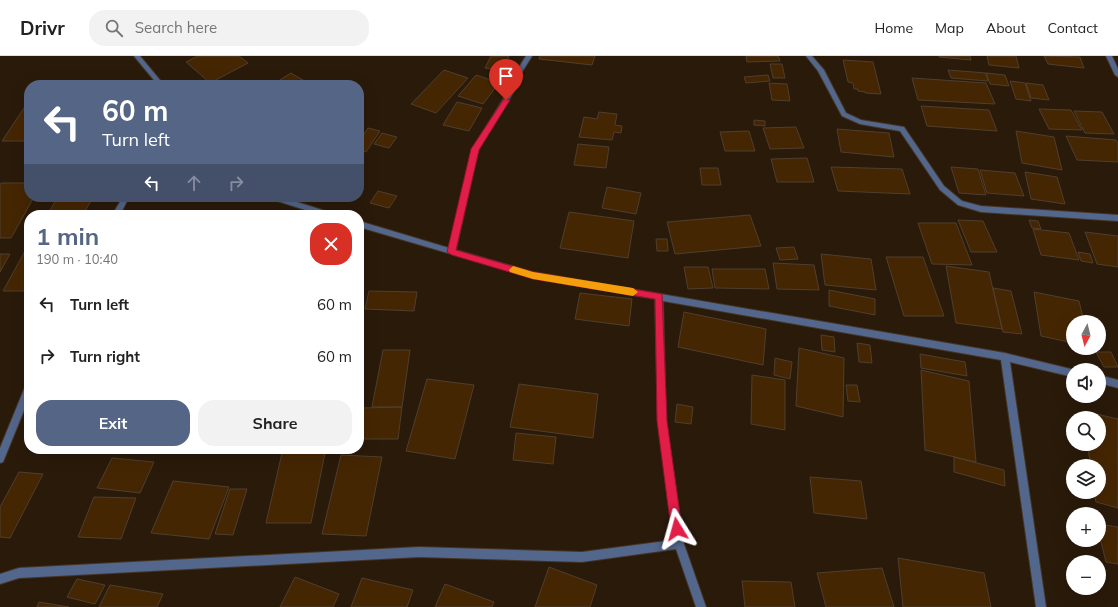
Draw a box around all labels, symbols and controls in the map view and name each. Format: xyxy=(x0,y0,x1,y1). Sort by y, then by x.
search box xyxy=(89,10,369,46)
text: Drivr xyxy=(20,16,65,40)
icon: search xyxy=(103,17,125,39)
text: Search here xyxy=(135,18,217,37)
text: Home xyxy=(874,19,913,37)
text: Map xyxy=(935,19,964,37)
text: About xyxy=(986,19,1026,37)
text: Contact xyxy=(1048,19,1098,37)
pin xyxy=(489,59,523,100)
icon: arrive xyxy=(495,65,517,87)
text: 60 m xyxy=(102,93,168,128)
icon: left xyxy=(36,96,88,148)
text: Turn left xyxy=(102,128,170,151)
icon: left xyxy=(141,172,163,194)
icon: ahead xyxy=(183,172,205,194)
icon: right xyxy=(225,172,247,194)
text: 1 min xyxy=(36,221,99,251)
button: close xyxy=(310,223,352,265)
text: 190 m · 10:40 xyxy=(36,251,118,267)
icon: left xyxy=(36,293,58,315)
text: Turn left xyxy=(70,295,129,314)
text: 60 m xyxy=(317,295,352,314)
north arrow xyxy=(1066,315,1106,355)
map controls xyxy=(1066,315,1106,595)
icon: right xyxy=(36,345,58,367)
text: Turn right xyxy=(70,347,140,366)
text: 60 m xyxy=(317,347,352,366)
button: sound xyxy=(1066,363,1106,403)
button: Exit xyxy=(36,400,190,446)
button: Share xyxy=(198,400,352,446)
button: search xyxy=(1066,411,1106,451)
button: layers xyxy=(1066,459,1106,499)
button: + xyxy=(1066,507,1106,547)
position arrow xyxy=(656,508,698,550)
button: − xyxy=(1066,555,1106,595)

